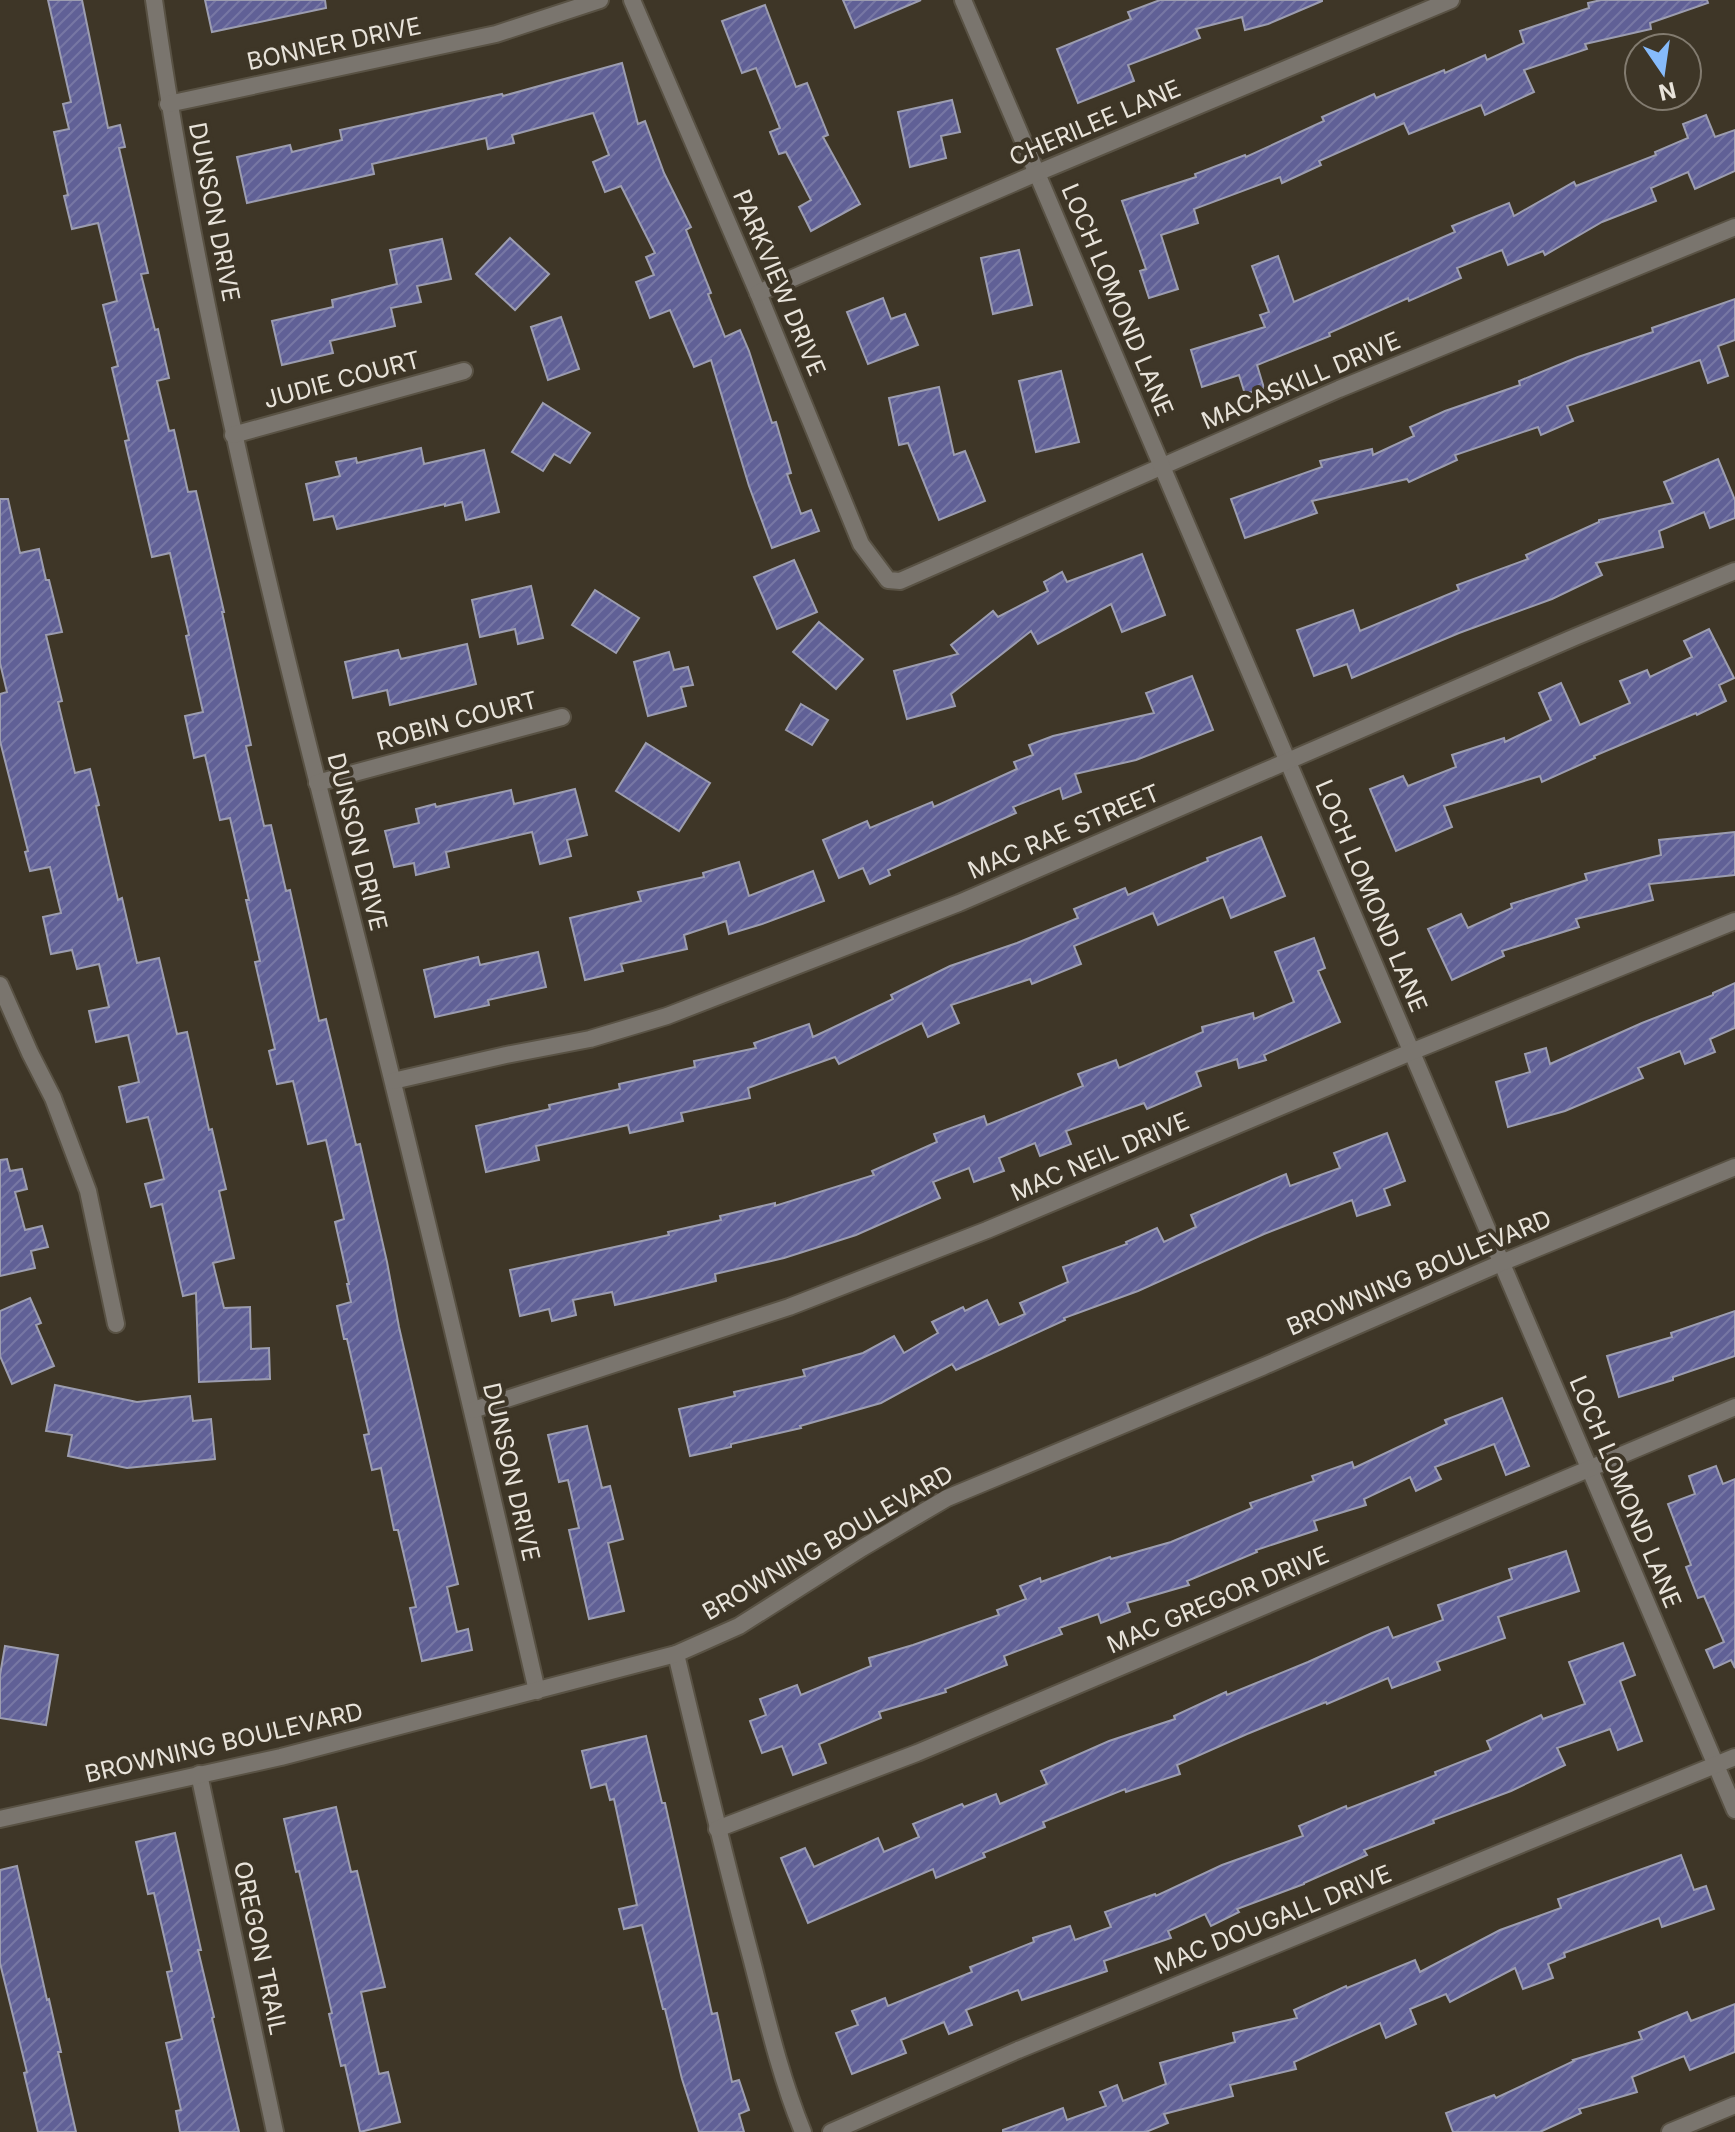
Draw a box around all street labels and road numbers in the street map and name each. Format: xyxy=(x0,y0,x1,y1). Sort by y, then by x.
street label: BONNER DRIVE xyxy=(244,11,423,76)
street label: CHERILEE LANE xyxy=(1005,73,1185,172)
street label: DUNSON DRIVE xyxy=(183,120,246,304)
street label: LOCH LOMOND LANE xyxy=(1055,179,1180,420)
street label: PARKVIEW DRIVE xyxy=(727,185,832,380)
street label: MACASKILL DRIVE xyxy=(1197,326,1405,436)
street label: JUDIE COURT xyxy=(260,345,423,414)
street label: ROBIN COURT xyxy=(373,685,541,756)
street label: DUNSON DRIVE xyxy=(321,750,394,934)
street label: LOCH LOMOND LANE xyxy=(1309,775,1434,1016)
street label: MAC RAE STREET xyxy=(964,778,1164,885)
street label: MAC NEIL DRIVE xyxy=(1006,1106,1193,1207)
street label: BROWNING BOULEVARD xyxy=(1282,1204,1555,1341)
street label: LOCH LOMOND LANE xyxy=(1563,1371,1688,1612)
street label: DUNSON DRIVE xyxy=(477,1380,546,1564)
street label: BROWNING BOULEVARD xyxy=(697,1459,958,1626)
street label: MAC GREGOR DRIVE xyxy=(1103,1540,1333,1659)
street label: BROWNING BOULEVARD xyxy=(82,1696,366,1789)
street label: OREGON TRAIL xyxy=(228,1858,293,2037)
street label: MAC DOUGALL DRIVE xyxy=(1150,1859,1396,1980)

